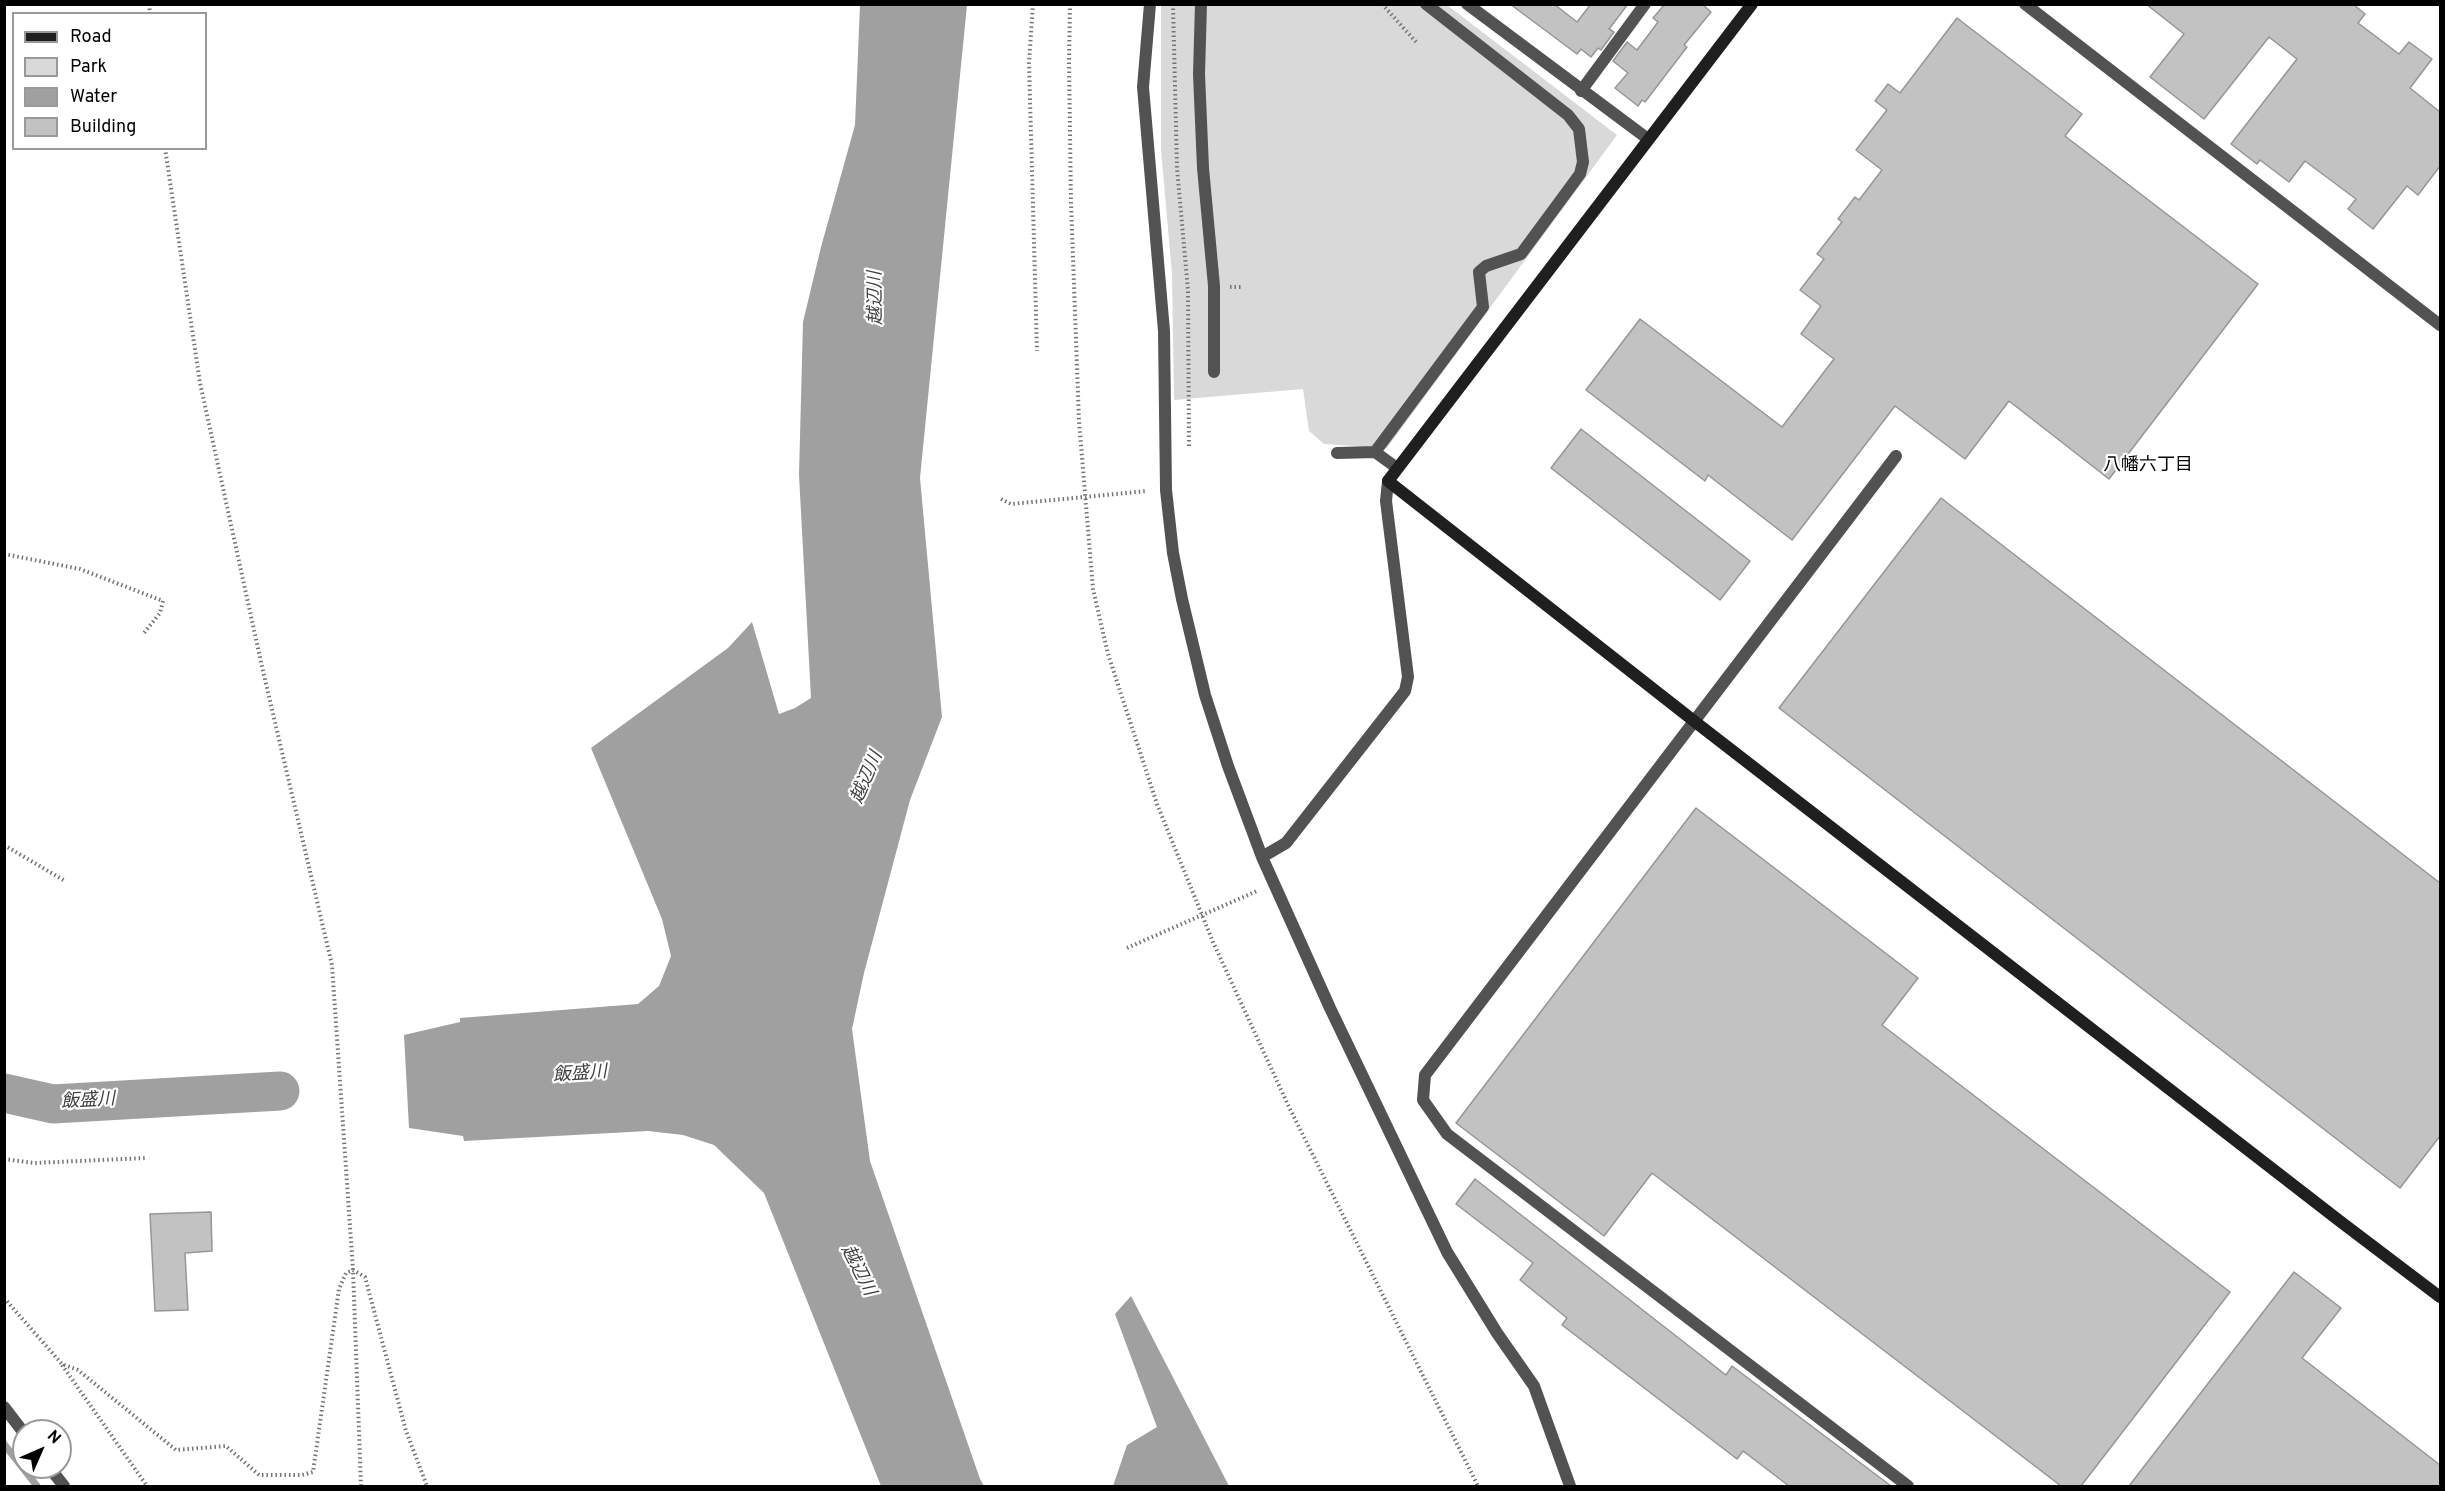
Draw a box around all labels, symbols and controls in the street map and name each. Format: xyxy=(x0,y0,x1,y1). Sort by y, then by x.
legend xyxy=(12,12,207,150)
text: Road xyxy=(70,26,112,49)
text: Park xyxy=(70,56,107,79)
text: Water xyxy=(70,86,117,109)
text: Building xyxy=(70,116,136,139)
water label: 越辺川 xyxy=(866,271,888,325)
district label: 八幡六丁目 xyxy=(2103,455,2193,477)
water label: 越辺川 xyxy=(848,749,888,807)
water label: 飯盛川 xyxy=(552,1062,608,1088)
water label: 飯盛川 xyxy=(60,1090,116,1114)
water label: 越辺川 xyxy=(835,1242,879,1300)
north arrow xyxy=(12,1419,72,1479)
text: N xyxy=(42,1427,64,1449)

